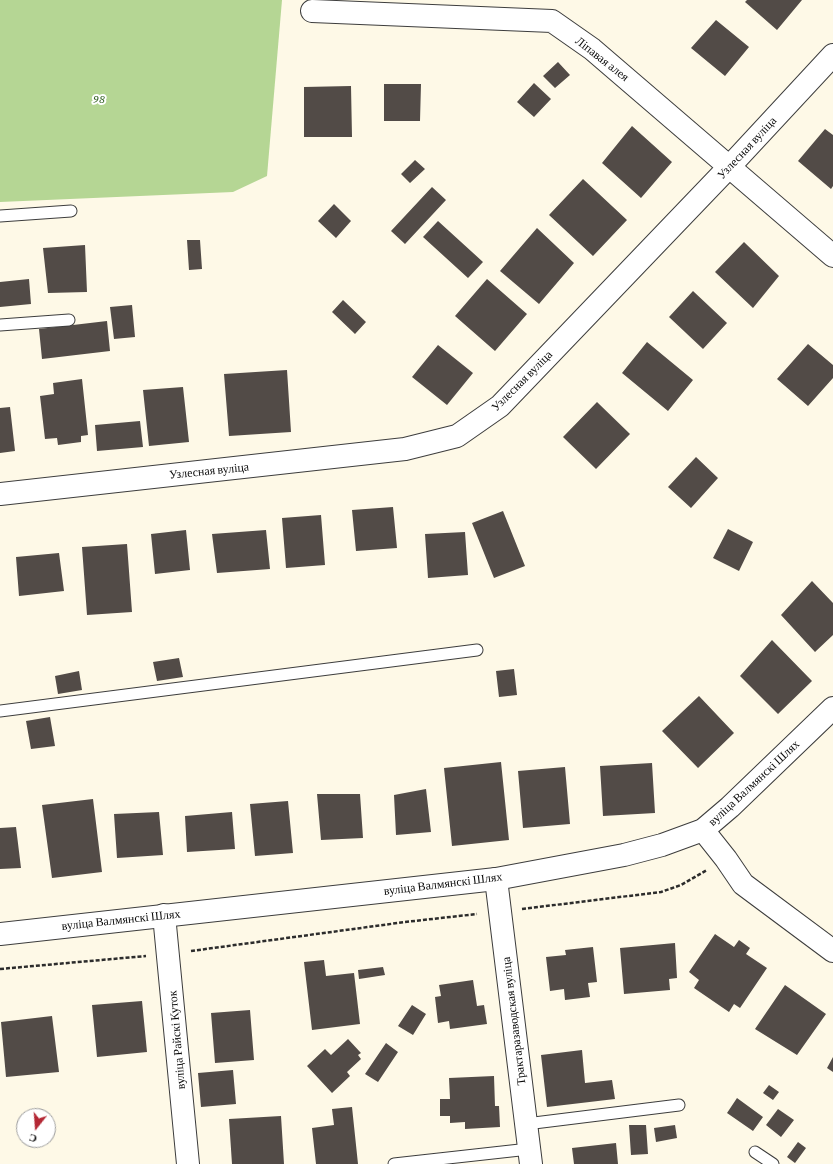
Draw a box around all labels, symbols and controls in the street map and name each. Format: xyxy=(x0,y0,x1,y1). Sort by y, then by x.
street label: Ліпавая алея xyxy=(572,34,632,84)
park label: 98 xyxy=(93,92,105,106)
street label: Узлесная вуліца xyxy=(714,114,780,182)
street label: Узлесная вуліца xyxy=(488,347,556,415)
street label: Узлесная вуліца xyxy=(168,460,250,482)
street label: вуліца Валмянскі Шлях xyxy=(705,737,803,829)
street label: вуліца Валмянскі Шлях xyxy=(383,870,503,898)
street label: вуліца Валмянскі Шлях xyxy=(61,907,181,933)
street label: Трактаразаводская вуліца xyxy=(499,956,529,1086)
street label: вуліца Райскі Куток xyxy=(166,990,188,1090)
north arrow xyxy=(16,1108,56,1148)
text: С xyxy=(27,1132,38,1145)

